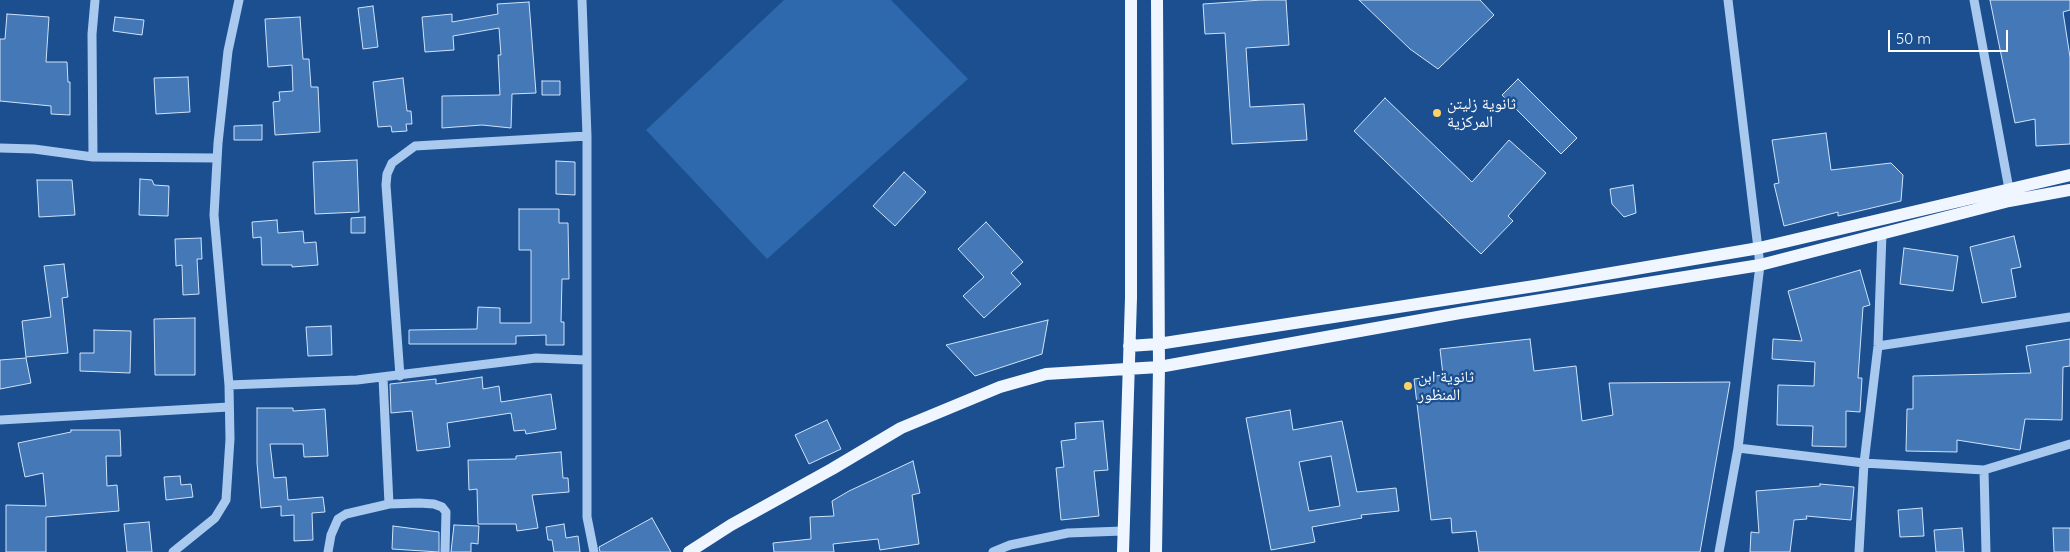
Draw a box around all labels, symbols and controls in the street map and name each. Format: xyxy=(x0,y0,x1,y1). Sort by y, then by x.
scale bar xyxy=(1890,20,2010,52)
text: 50 m xyxy=(1896,29,1931,48)
place label: ثانوية زليتن المركزية xyxy=(1447,94,1516,132)
marker: ثانوية زليتن المركزية xyxy=(1431,107,1443,119)
place label: ثانوية ابن المنظور xyxy=(1418,367,1474,405)
marker: ثانوية ابن المنظور xyxy=(1402,380,1414,392)

